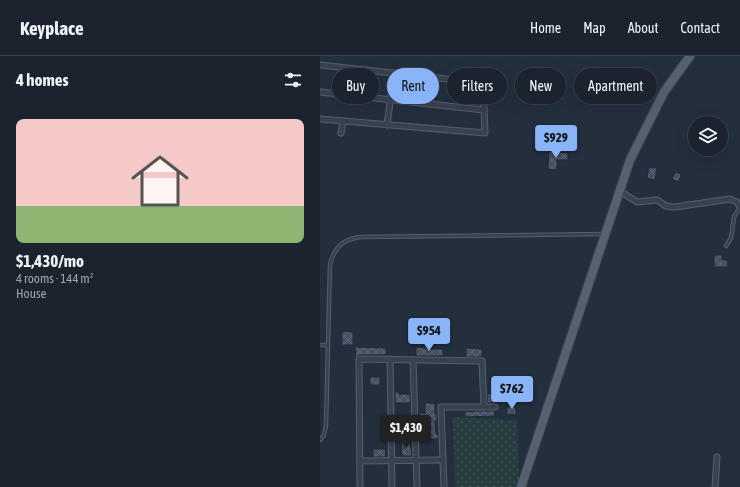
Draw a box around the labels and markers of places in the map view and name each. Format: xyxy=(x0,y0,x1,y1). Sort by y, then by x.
pin: $929 xyxy=(532,125,580,159)
pin: $954 xyxy=(405,318,453,352)
pin: $762 xyxy=(488,376,536,410)
pin: $1,430 xyxy=(373,415,439,449)

